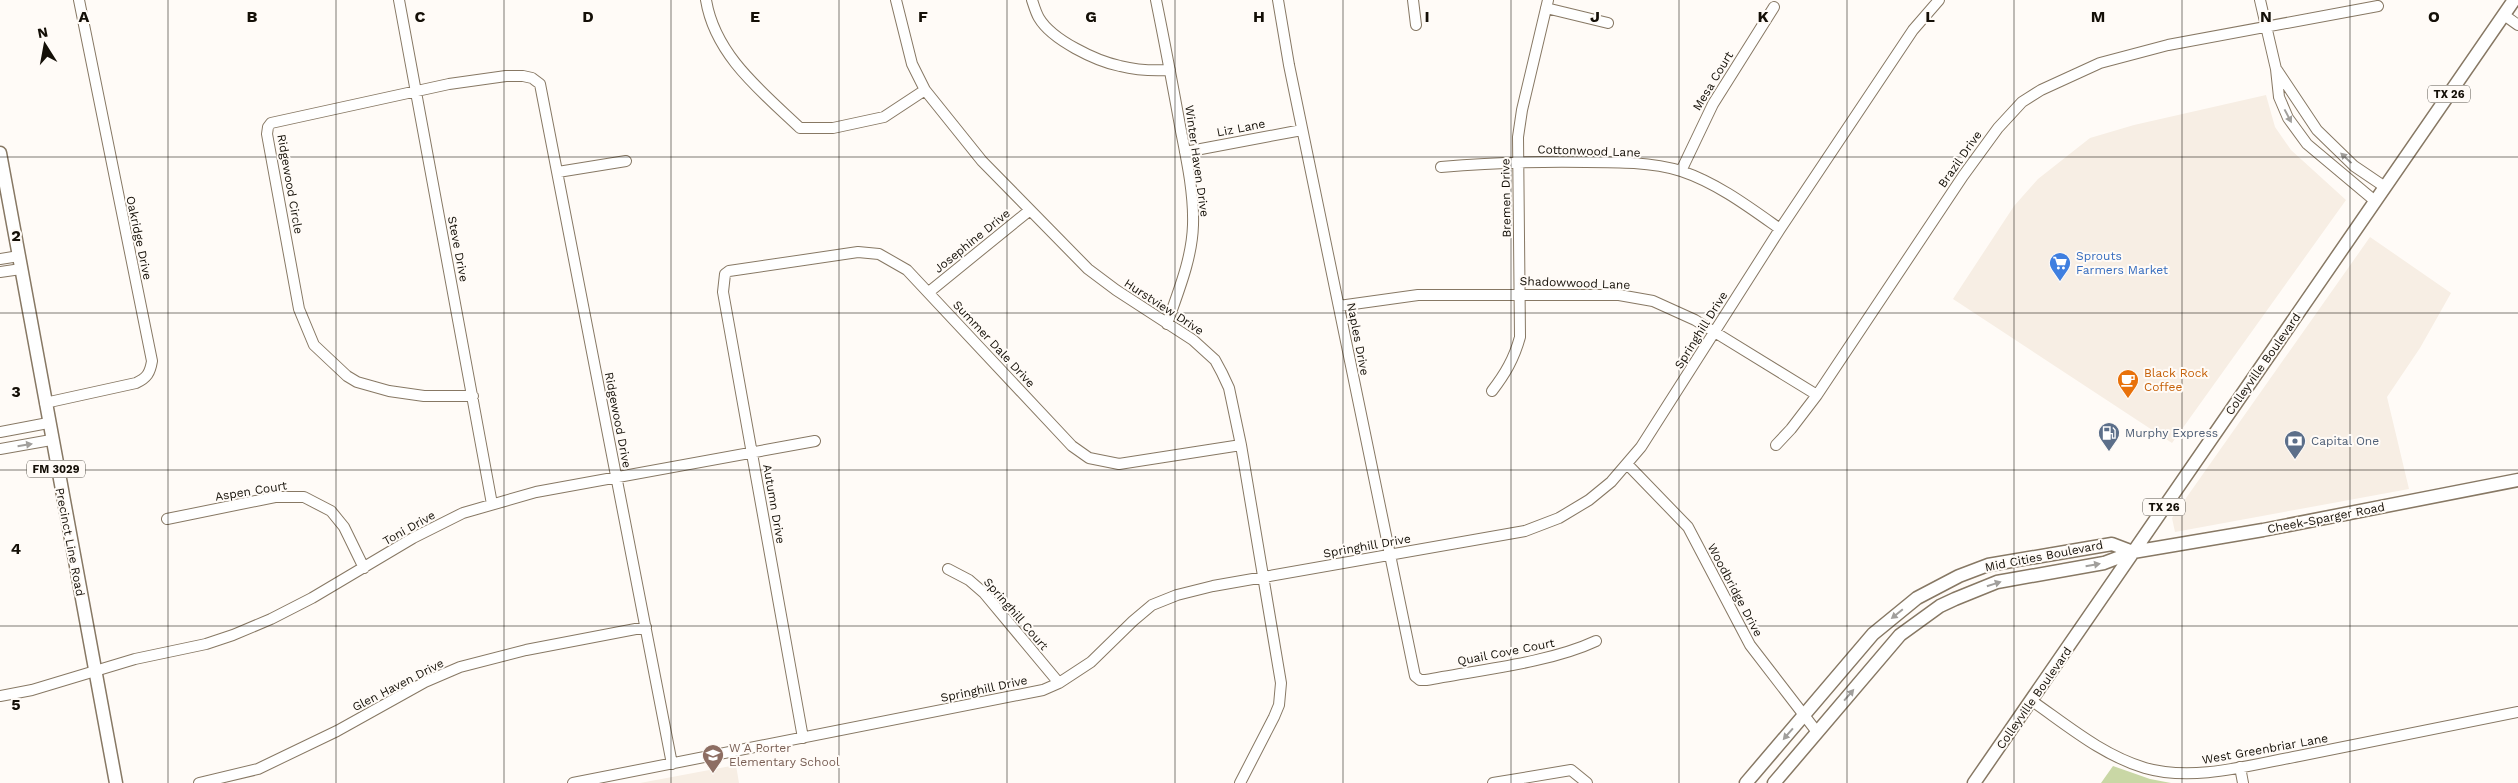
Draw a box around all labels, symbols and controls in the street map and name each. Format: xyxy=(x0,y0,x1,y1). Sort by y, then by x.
text: A xyxy=(79,7,90,26)
text: B xyxy=(247,7,258,26)
text: C xyxy=(415,7,426,26)
text: D xyxy=(582,7,594,26)
text: E xyxy=(750,7,760,26)
text: F xyxy=(918,7,928,26)
text: G xyxy=(1085,7,1097,26)
text: H xyxy=(1253,7,1265,26)
text: I xyxy=(1424,7,1430,26)
text: J xyxy=(1590,7,1600,26)
text: K xyxy=(1757,7,1769,26)
text: L xyxy=(1925,7,1935,26)
text: M xyxy=(2091,7,2105,26)
text: N xyxy=(2260,7,2272,26)
text: O xyxy=(2428,7,2440,26)
north arrow xyxy=(20,20,70,70)
text: N xyxy=(36,23,49,41)
street label: Mesa Court xyxy=(1690,49,1736,113)
road number: TX 26 xyxy=(2428,86,2470,102)
street label: Winter Haven Drive xyxy=(1182,104,1212,218)
one-way arrow xyxy=(2284,108,2292,123)
street label: Liz Lane xyxy=(1216,116,1267,140)
street label: Brazil Drive xyxy=(1935,128,1985,190)
street label: Ridgewood Circle xyxy=(274,133,306,235)
street label: Cottonwood Lane xyxy=(1537,142,1641,160)
one-way arrow xyxy=(2340,152,2352,164)
street label: Bremen Drive xyxy=(1498,158,1514,238)
street label: Oakridge Drive xyxy=(123,195,155,281)
street label: Josephine Drive xyxy=(931,206,1013,276)
street label: Steve Drive xyxy=(445,215,471,283)
text: 2 xyxy=(11,226,21,245)
place label: Sprouts Farmers Market xyxy=(2076,249,2168,277)
supermarket icon: Sprouts Farmers Market xyxy=(2048,251,2072,282)
street label: Shadowwood Lane xyxy=(1519,274,1631,292)
street label: Hurstview Drive xyxy=(1122,276,1206,338)
street label: Springhill Drive xyxy=(1672,289,1730,371)
street label: Summer Dale Drive xyxy=(950,298,1038,390)
street label: Naples Drive xyxy=(1344,301,1372,377)
street label: Colleyville Boulevard xyxy=(2222,310,2304,418)
place label: Black Rock Coffee xyxy=(2144,366,2208,394)
cafe icon: Black Rock Coffee xyxy=(2116,368,2140,399)
street label: Ridgewood Drive xyxy=(602,371,634,469)
text: 3 xyxy=(11,382,21,401)
fuel station icon: Murphy Express xyxy=(2097,421,2121,452)
place label: Murphy Express xyxy=(2125,426,2218,440)
bank icon: Capital One xyxy=(2283,429,2307,460)
place label: Capital One xyxy=(2311,434,2379,448)
one-way arrow xyxy=(18,440,34,448)
road number: FM 3029 xyxy=(27,460,85,478)
street label: Autumn Drive xyxy=(760,463,788,545)
street label: Aspen Court xyxy=(214,478,288,504)
street label: Precinct Line Road xyxy=(53,487,87,597)
road number: TX 26 xyxy=(2143,498,2185,516)
street label: Cheek-Sparger Road xyxy=(2266,500,2386,536)
street label: Toni Drive xyxy=(380,508,438,548)
street label: Springhill Drive xyxy=(1322,531,1412,561)
street label: Mid Cities Boulevard xyxy=(1984,538,2104,574)
text: 4 xyxy=(11,539,21,558)
street label: Woodbridge Drive xyxy=(1705,541,1765,639)
one-way arrow xyxy=(2085,560,2101,568)
street label: Springhill Court xyxy=(981,575,1051,653)
one-way arrow xyxy=(1987,580,2002,588)
one-way arrow xyxy=(1891,609,1904,620)
street label: Quail Cove Court xyxy=(1456,636,1556,668)
street label: Colleyville Boulevard xyxy=(1993,644,2075,752)
street label: Glen Haven Drive xyxy=(350,656,446,714)
street label: Springhill Drive xyxy=(939,673,1029,705)
one-way arrow xyxy=(1843,688,1854,701)
text: 5 xyxy=(11,695,21,714)
one-way arrow xyxy=(1783,728,1794,740)
street label: West Greenbriar Lane xyxy=(2201,731,2329,767)
place label: W A Porter Elementary School xyxy=(729,741,840,769)
school or university icon: W A Porter Elementary School xyxy=(701,743,725,774)

